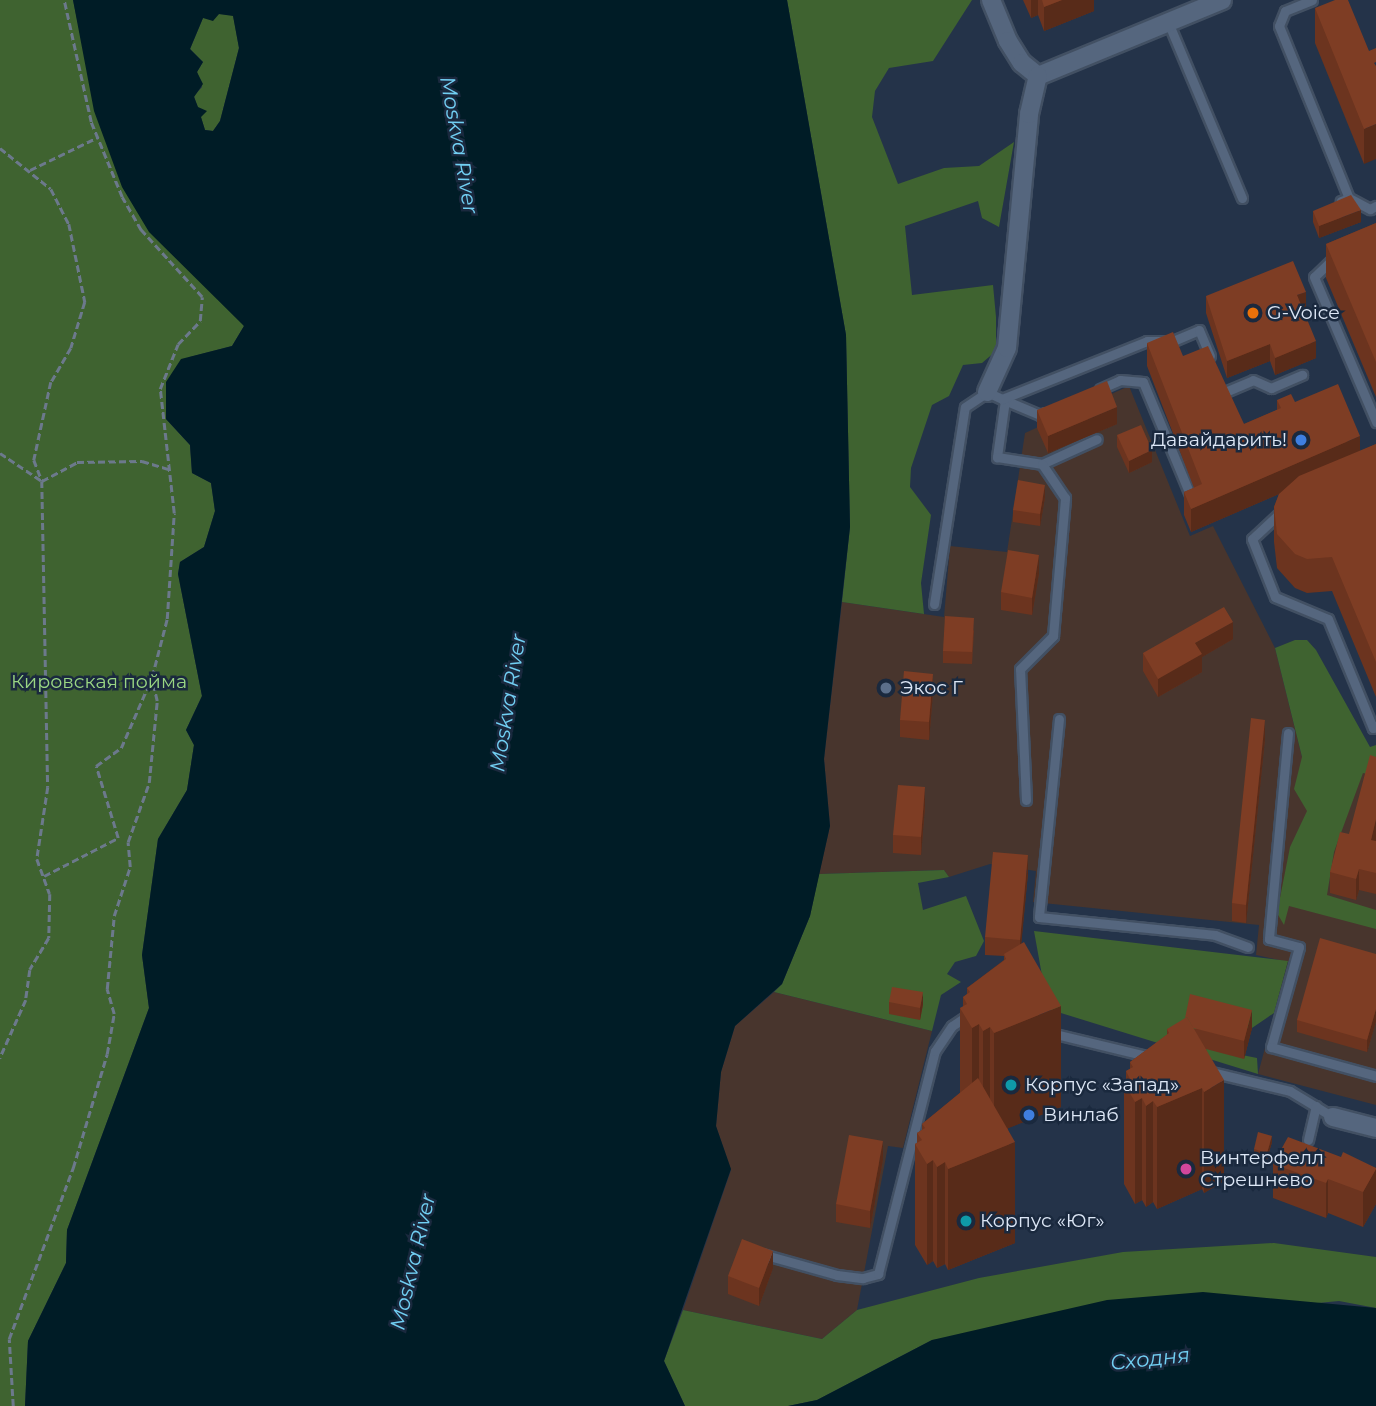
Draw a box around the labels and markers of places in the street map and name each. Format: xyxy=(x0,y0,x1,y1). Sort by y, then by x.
place label: G-Voice xyxy=(1267,302,1340,324)
marker: G-Voice xyxy=(1245,305,1261,321)
place label: Давайдарить! xyxy=(1151,429,1287,451)
marker: Давайдарить! xyxy=(1293,432,1309,448)
place label: Экос Г xyxy=(900,677,963,699)
marker: Экос Г xyxy=(878,680,894,696)
place label: Корпус «Запад» xyxy=(1025,1074,1179,1096)
marker: Корпус «Запад» xyxy=(1003,1077,1019,1093)
place label: Винлаб xyxy=(1043,1104,1119,1126)
marker: Винлаб xyxy=(1021,1107,1037,1123)
place label: Винтерфелл Стрешнево xyxy=(1200,1147,1324,1191)
marker: Винтерфелл Стрешнево xyxy=(1178,1161,1194,1177)
place label: Корпус «Юг» xyxy=(980,1210,1105,1232)
marker: Корпус «Юг» xyxy=(958,1213,974,1229)

